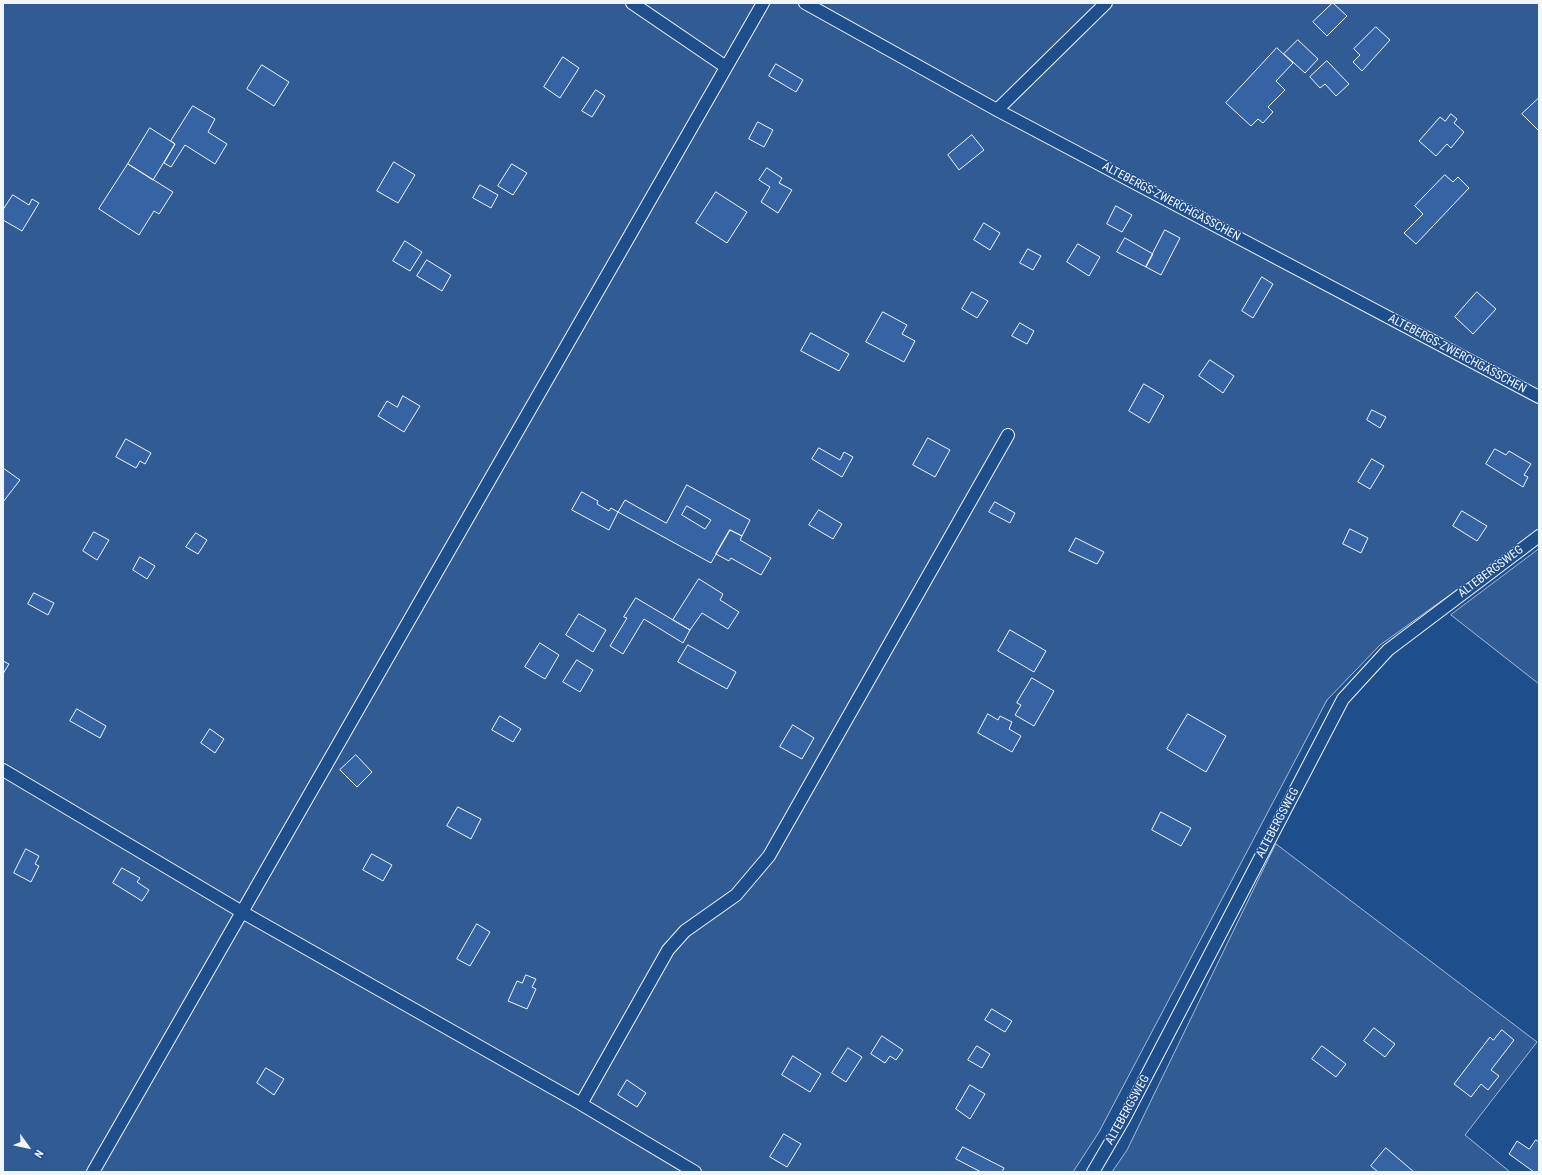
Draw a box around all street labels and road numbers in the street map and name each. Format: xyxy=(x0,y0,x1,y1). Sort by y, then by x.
street label: ALTEBERGS-ZWERCHGÄSSCHEN xyxy=(1099,159,1243,245)
street label: ALTEBERGS-ZWERCHGÄSSCHEN xyxy=(1385,311,1529,397)
street label: ALTEBERGSWEG xyxy=(1456,543,1526,601)
street label: ALTEBERGSWEG xyxy=(1253,785,1303,861)
street label: ALTEBERGSWEG xyxy=(1103,1073,1153,1147)

